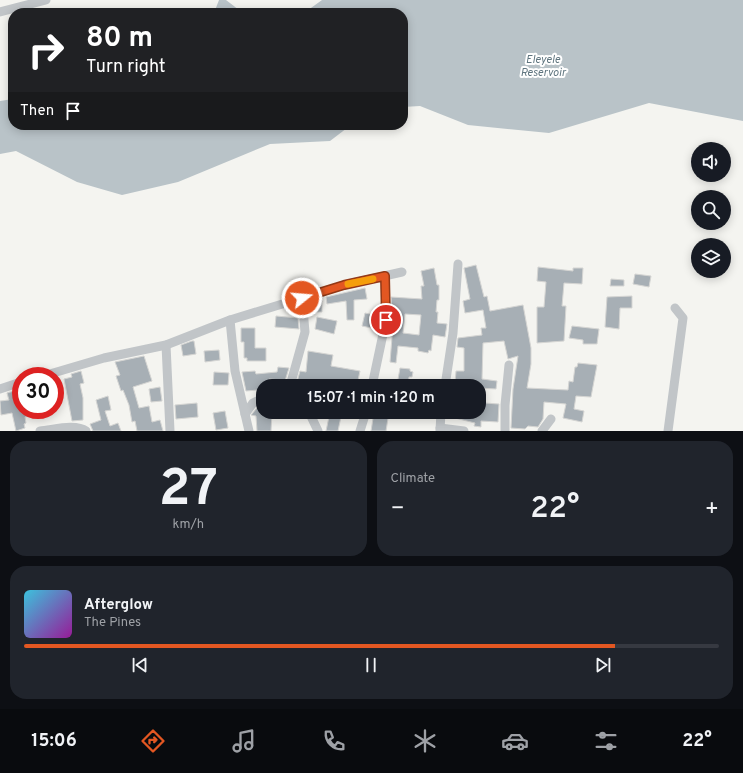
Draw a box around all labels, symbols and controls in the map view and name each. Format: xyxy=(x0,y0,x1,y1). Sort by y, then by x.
text: 80 m xyxy=(86,21,153,57)
icon: right xyxy=(20,24,72,76)
water label: Eleyele Reservoir xyxy=(520,53,566,80)
text: Turn right xyxy=(86,56,166,79)
icon: arrive xyxy=(62,100,84,122)
text: Then xyxy=(20,102,54,121)
map controls xyxy=(691,142,731,278)
button: sound xyxy=(691,142,731,182)
button: search xyxy=(691,190,731,230)
button: layers xyxy=(691,238,731,278)
position arrow xyxy=(281,277,323,319)
pin xyxy=(369,303,403,337)
icon: arrive xyxy=(375,309,397,331)
speed limit sign: 30 xyxy=(12,367,64,419)
text: 15:07 · 1 min · 120 m xyxy=(307,389,435,408)
text: 27 xyxy=(159,458,218,524)
text: Climate xyxy=(391,471,435,487)
text: 22° xyxy=(530,491,579,528)
text: − xyxy=(391,496,405,523)
text: + xyxy=(705,496,719,523)
text: km/h xyxy=(172,517,204,533)
text: Afterglow xyxy=(84,596,153,615)
text: The Pines xyxy=(84,615,141,631)
icon: previous xyxy=(129,654,151,676)
icon: pause xyxy=(360,654,382,676)
icon: next xyxy=(592,654,614,676)
icon: directions xyxy=(139,727,167,755)
icon: music xyxy=(230,727,258,755)
icon: phone xyxy=(320,727,348,755)
icon: climate xyxy=(411,727,439,755)
icon: car xyxy=(501,727,529,755)
icon: filters xyxy=(592,727,620,755)
text: 15:06 xyxy=(31,730,77,753)
text: 22° xyxy=(682,730,712,753)

